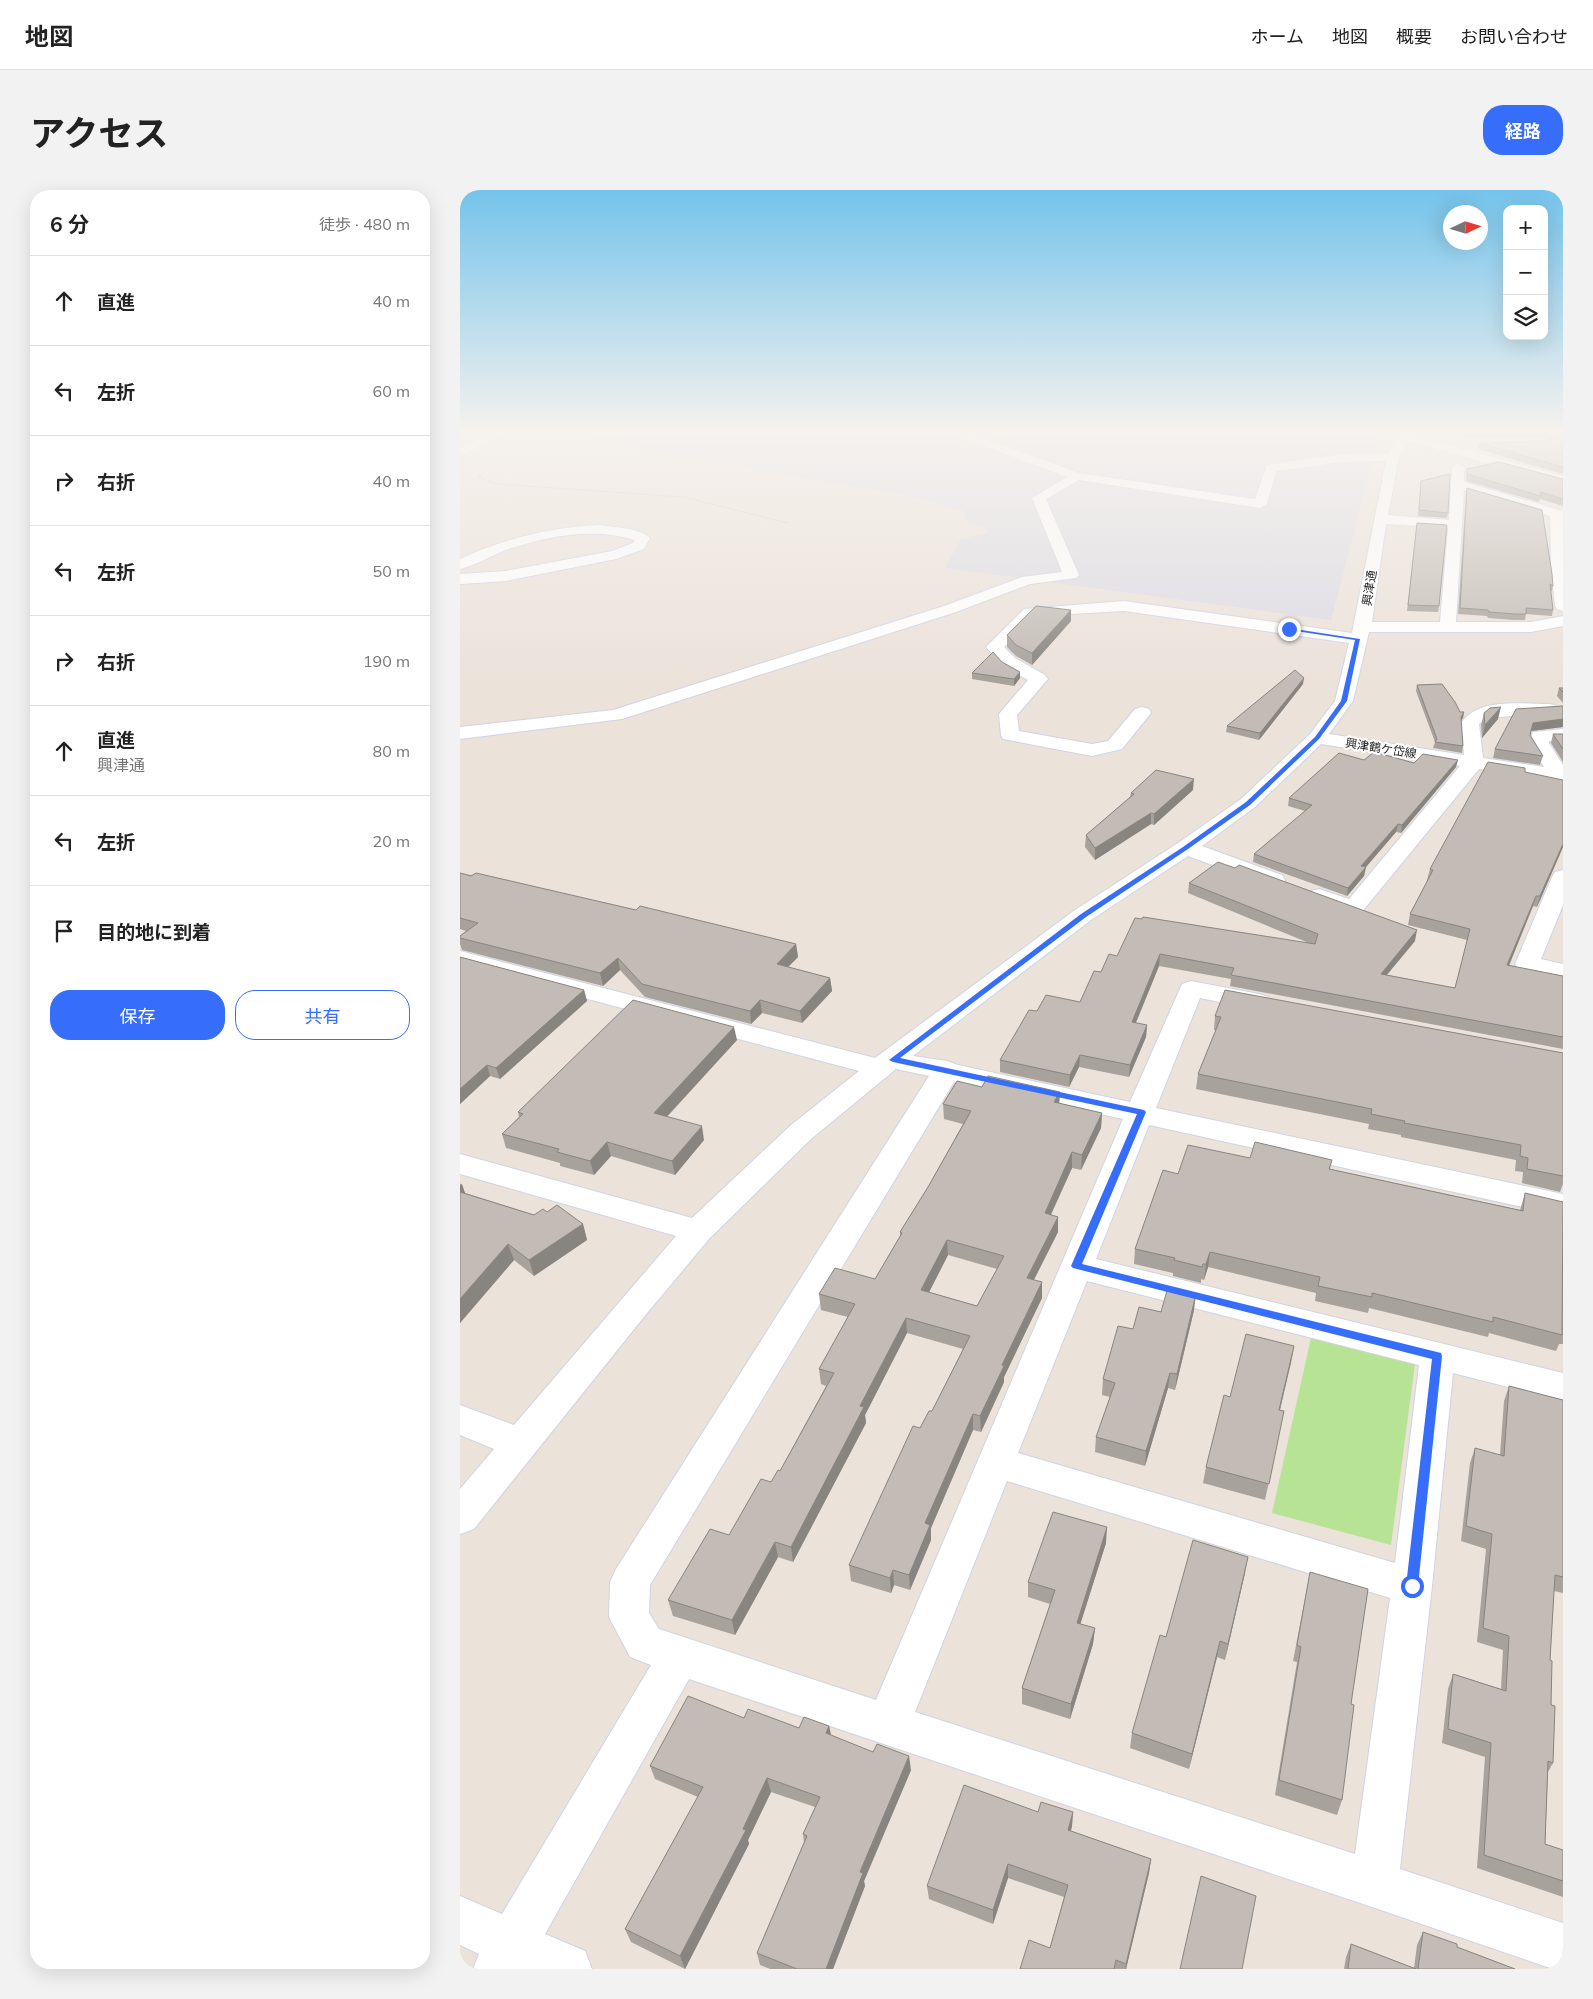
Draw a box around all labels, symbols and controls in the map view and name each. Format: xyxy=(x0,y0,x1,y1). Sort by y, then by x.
text: 地図 xyxy=(25,21,73,51)
text: ホーム xyxy=(1251,25,1304,48)
text: 地図 xyxy=(1332,25,1368,48)
text: 概要 xyxy=(1396,25,1432,48)
text: お問い合わせ xyxy=(1460,25,1568,48)
button: 経路 xyxy=(1483,105,1563,155)
text: アクセス xyxy=(30,111,168,155)
north arrow xyxy=(1443,205,1488,250)
map controls xyxy=(1503,205,1548,340)
button: + xyxy=(1503,205,1548,250)
text: 6 分 xyxy=(50,211,89,237)
text: 徒歩 · 480 m xyxy=(319,214,410,234)
button: − xyxy=(1503,250,1548,295)
icon: ahead xyxy=(50,287,78,315)
text: 直進 xyxy=(97,290,135,314)
text: 40 m xyxy=(373,291,410,311)
button: layers xyxy=(1503,295,1548,340)
icon: left xyxy=(50,377,78,405)
text: 左折 xyxy=(97,380,135,404)
text: 60 m xyxy=(373,381,410,401)
icon: right xyxy=(50,467,78,495)
text: 右折 xyxy=(97,470,135,494)
text: 40 m xyxy=(373,471,410,491)
icon: left xyxy=(50,557,78,585)
text: 左折 xyxy=(97,560,135,584)
text: 50 m xyxy=(373,561,410,581)
street label: 興津通 xyxy=(1359,569,1379,607)
route end xyxy=(1278,618,1301,641)
icon: right xyxy=(50,647,78,675)
text: 右折 xyxy=(97,650,135,674)
text: 190 m xyxy=(363,651,410,671)
text: 直進 xyxy=(97,728,135,752)
street label: 興津鶴ケ岱線 xyxy=(1344,735,1418,761)
icon: ahead xyxy=(50,737,78,765)
text: 80 m xyxy=(373,741,410,761)
text: 興津通 xyxy=(97,755,145,775)
icon: left xyxy=(50,827,78,855)
text: 左折 xyxy=(97,830,135,854)
text: 20 m xyxy=(373,831,410,851)
icon: arrive xyxy=(50,917,78,945)
text: 目的地に到着 xyxy=(97,920,211,944)
button: 保存 xyxy=(50,990,225,1040)
button: 共有 xyxy=(235,990,410,1040)
route start xyxy=(1401,1575,1424,1598)

